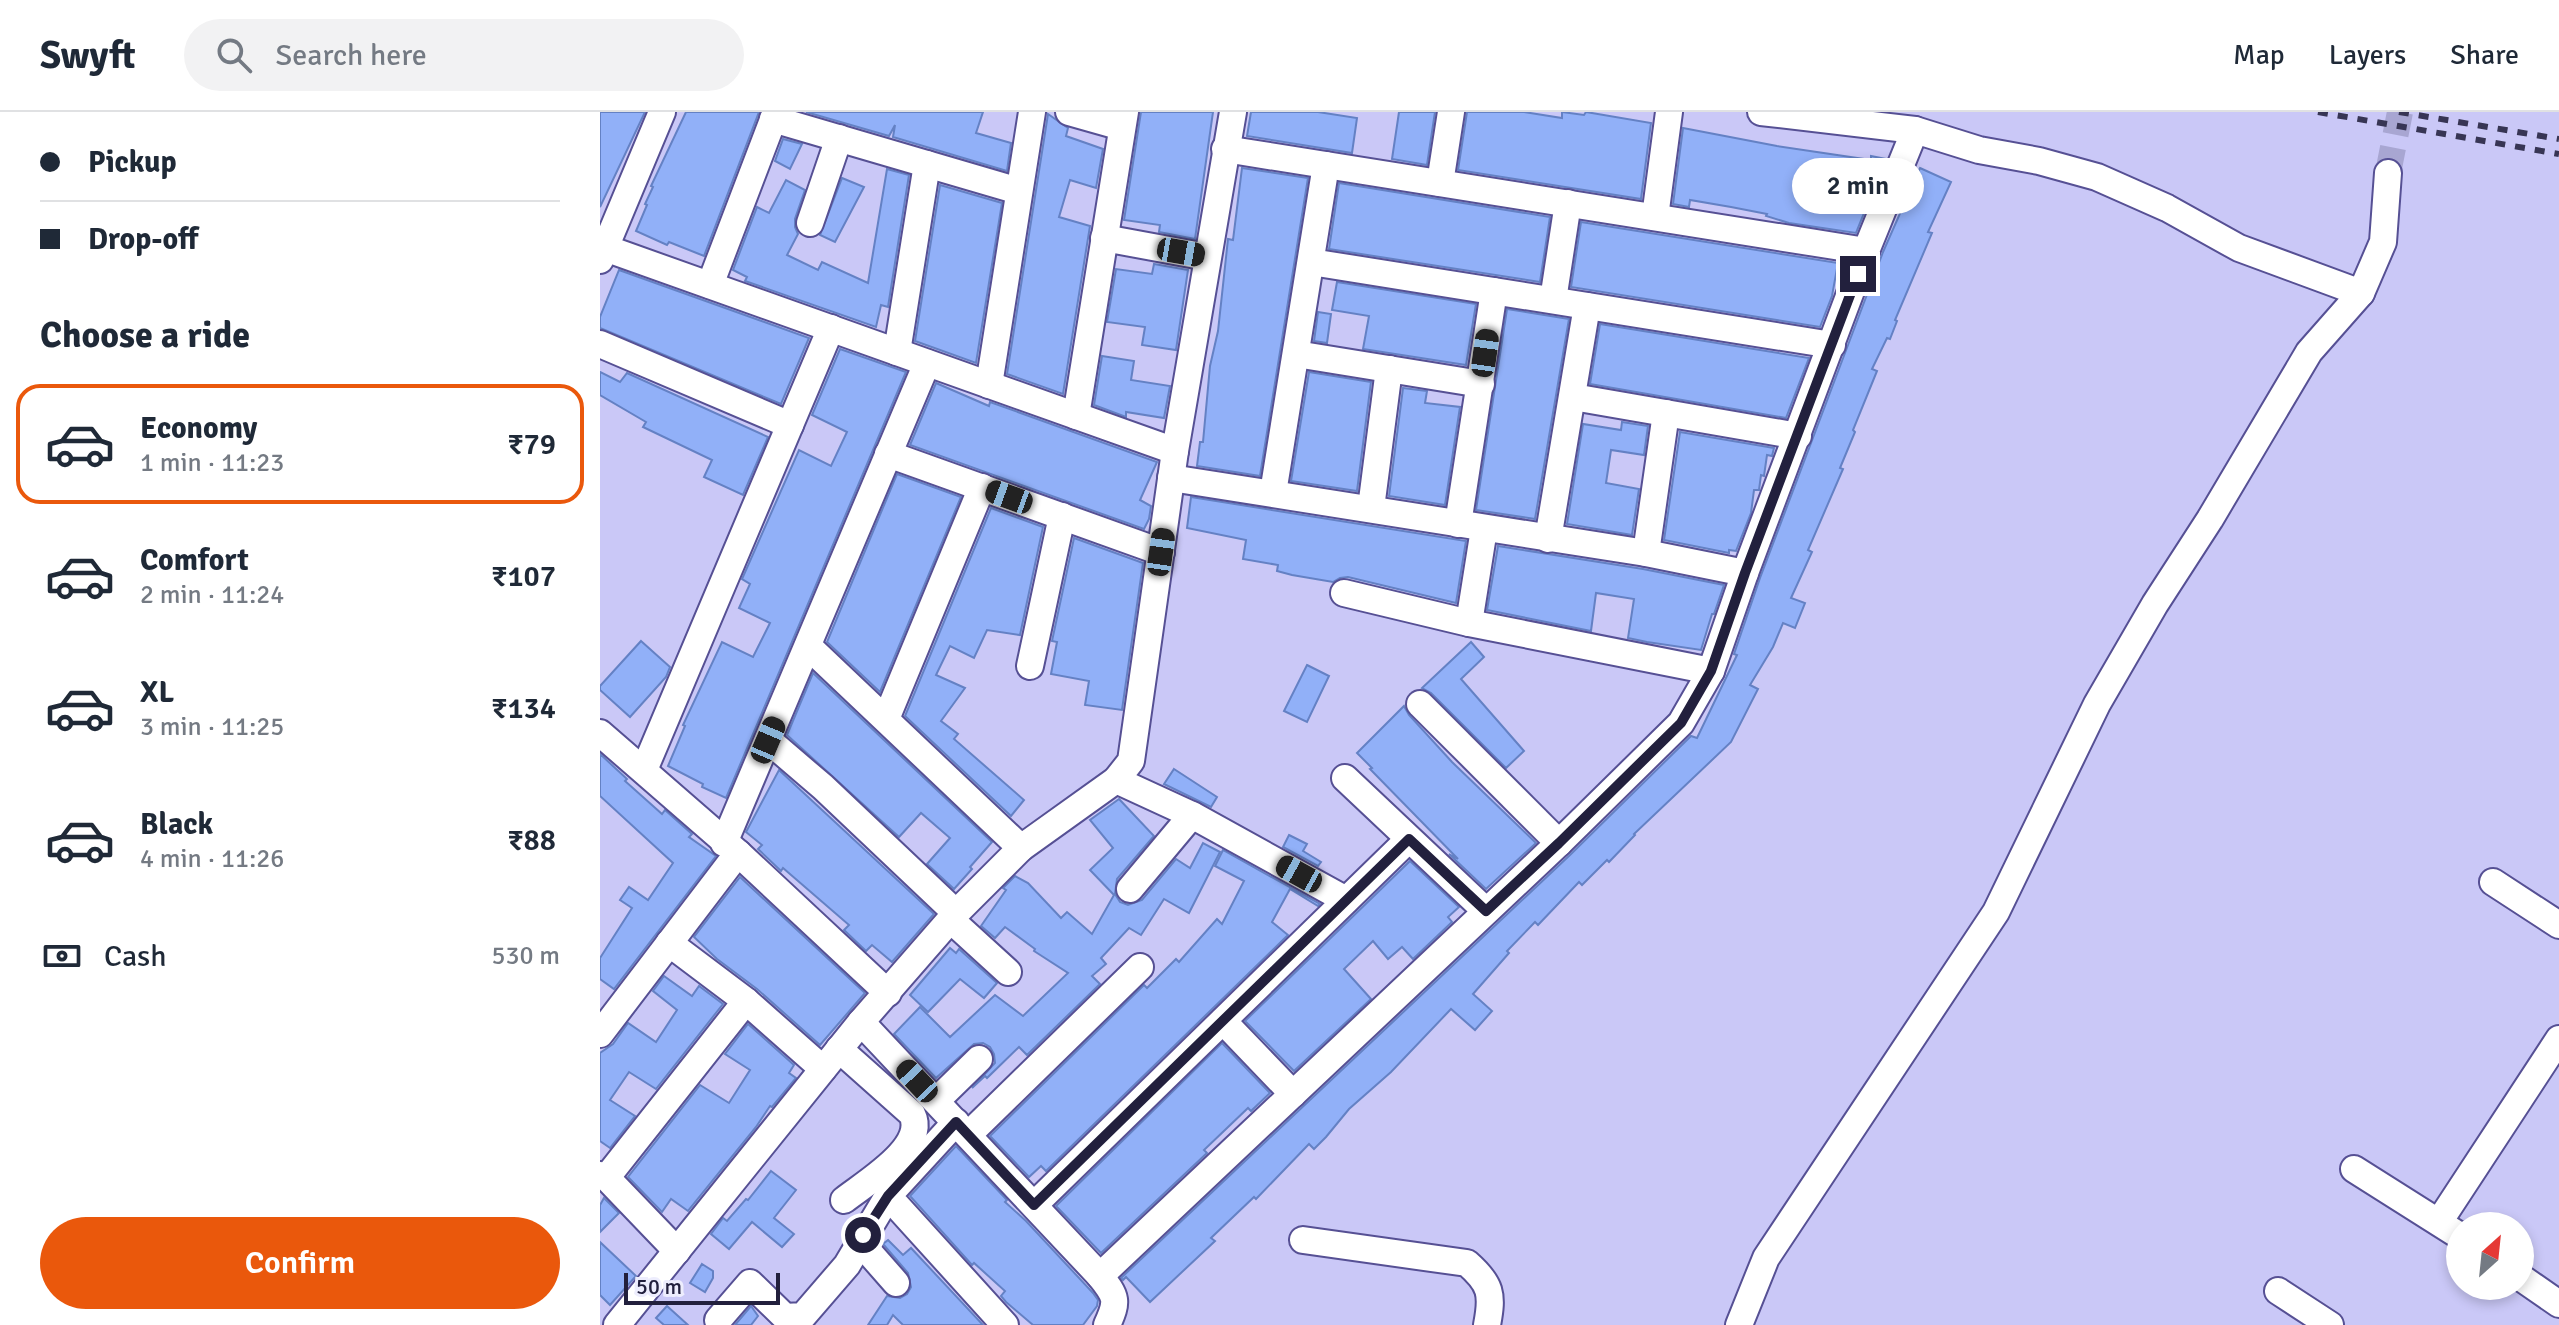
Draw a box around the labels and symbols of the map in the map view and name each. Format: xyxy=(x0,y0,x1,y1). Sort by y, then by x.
callout: 2 min xyxy=(1792,158,1924,214)
car xyxy=(1155,236,1207,268)
route end xyxy=(1840,256,1876,292)
car xyxy=(1470,328,1500,378)
car xyxy=(982,478,1036,516)
car xyxy=(1146,527,1176,577)
car xyxy=(748,713,788,767)
car xyxy=(1272,852,1326,896)
car xyxy=(892,1055,942,1107)
north arrow xyxy=(2446,1212,2534,1300)
route start xyxy=(845,1217,881,1253)
scale bar xyxy=(624,1269,780,1305)

